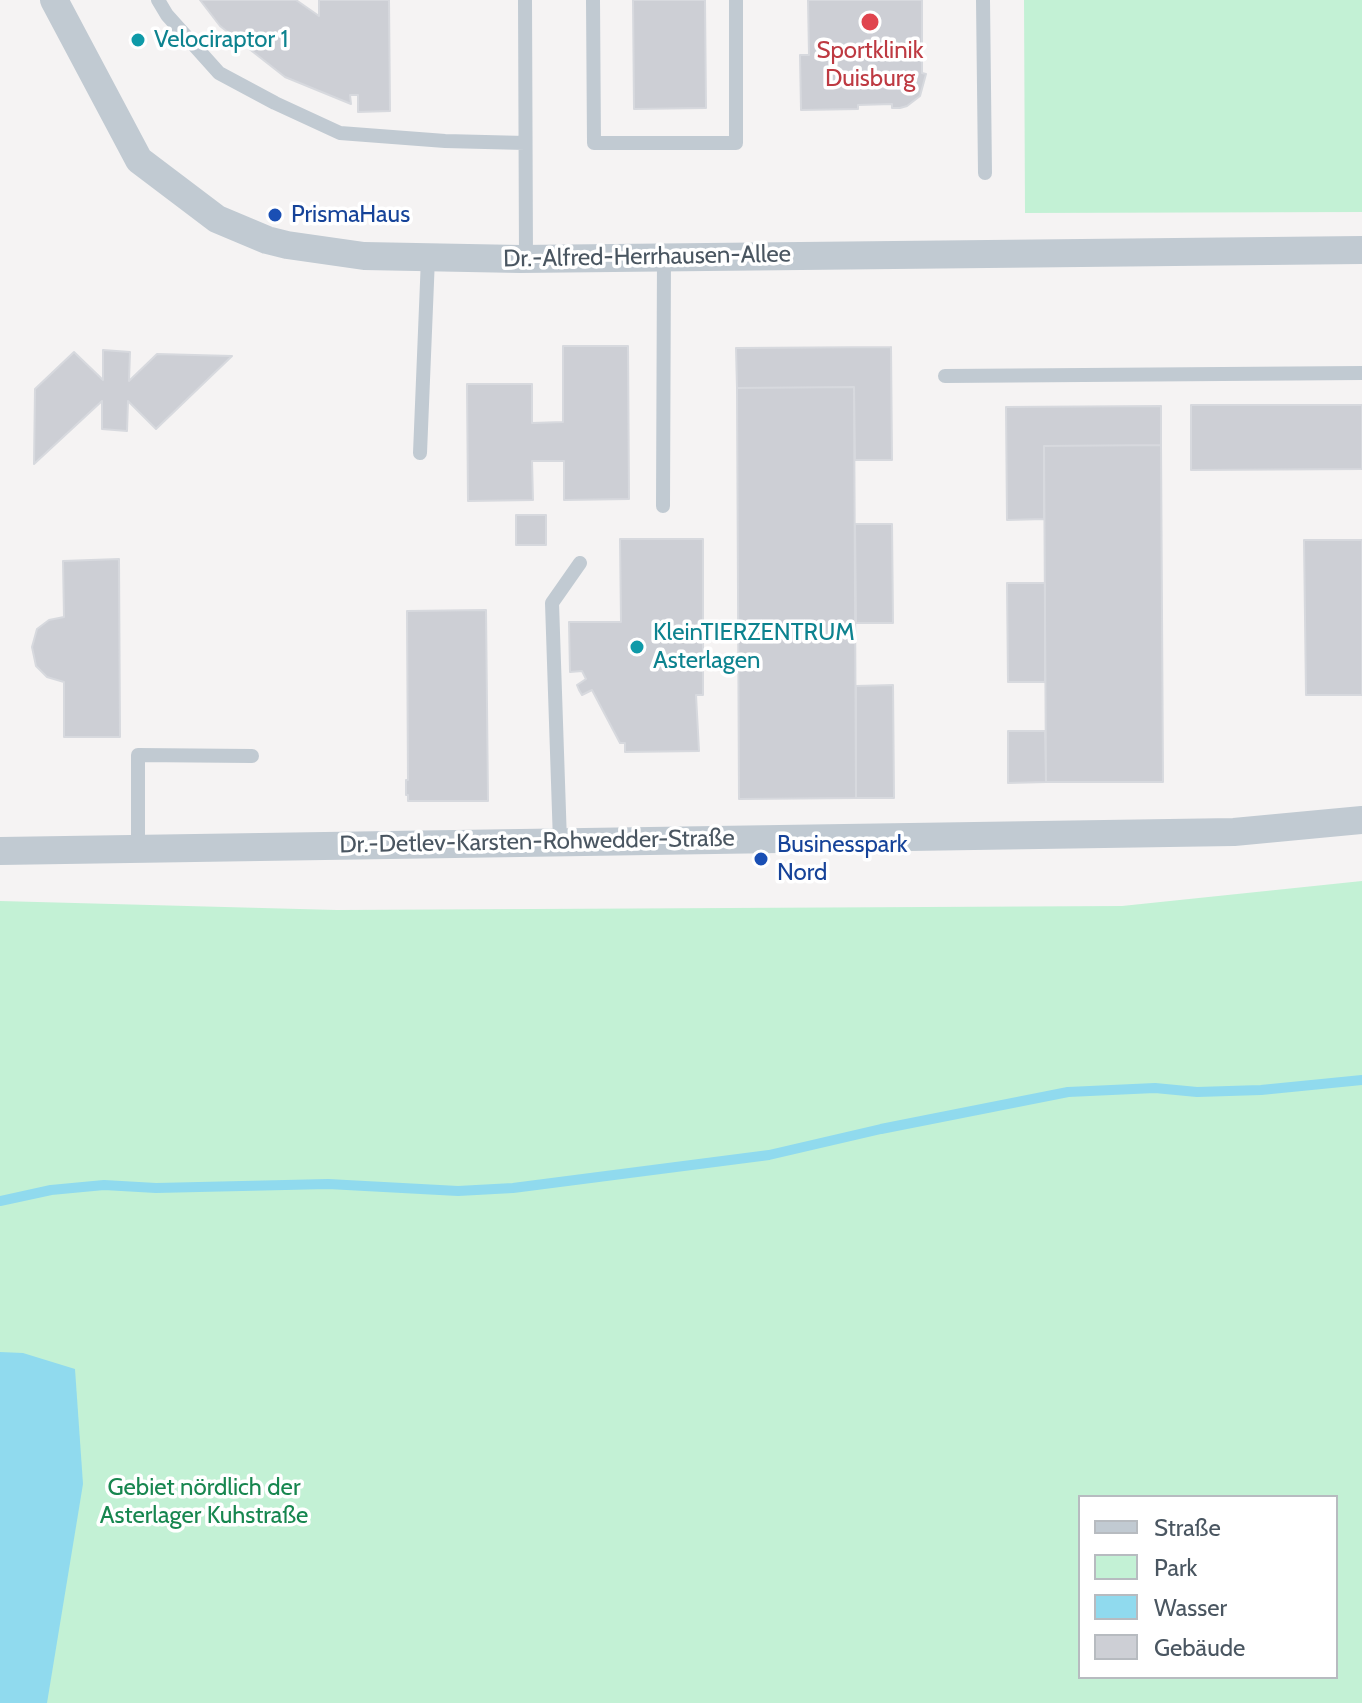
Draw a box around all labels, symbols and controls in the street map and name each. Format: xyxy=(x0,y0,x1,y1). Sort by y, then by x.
marker: Sportklinik Duisburg xyxy=(859,11,881,33)
place label: Velociraptor 1 xyxy=(154,26,288,54)
marker: Velociraptor 1 xyxy=(129,31,147,49)
place label: Sportklinik Duisburg xyxy=(817,37,923,93)
place label: PrismaHaus xyxy=(291,201,410,229)
marker: PrismaHaus xyxy=(266,206,284,224)
street label: Dr.-Alfred-Herrhausen-Allee xyxy=(503,240,791,274)
place label: KleinTIERZENTRUM Asterlagen xyxy=(653,619,855,675)
marker: KleinTIERZENTRUM Asterlagen xyxy=(628,638,646,656)
street label: Dr.-Detlev-Karsten-Rohwedder-Straße xyxy=(339,824,735,860)
place label: Businesspark Nord xyxy=(777,831,908,887)
marker: Businesspark Nord xyxy=(752,850,770,868)
park label: Gebiet nördlich der Asterlager Kuhstraße xyxy=(100,1474,308,1530)
legend xyxy=(1078,1495,1338,1679)
text: Straße xyxy=(1154,1513,1221,1542)
text: Park xyxy=(1154,1553,1197,1582)
text: Wasser xyxy=(1154,1593,1227,1622)
text: Gebäude xyxy=(1154,1633,1245,1662)

